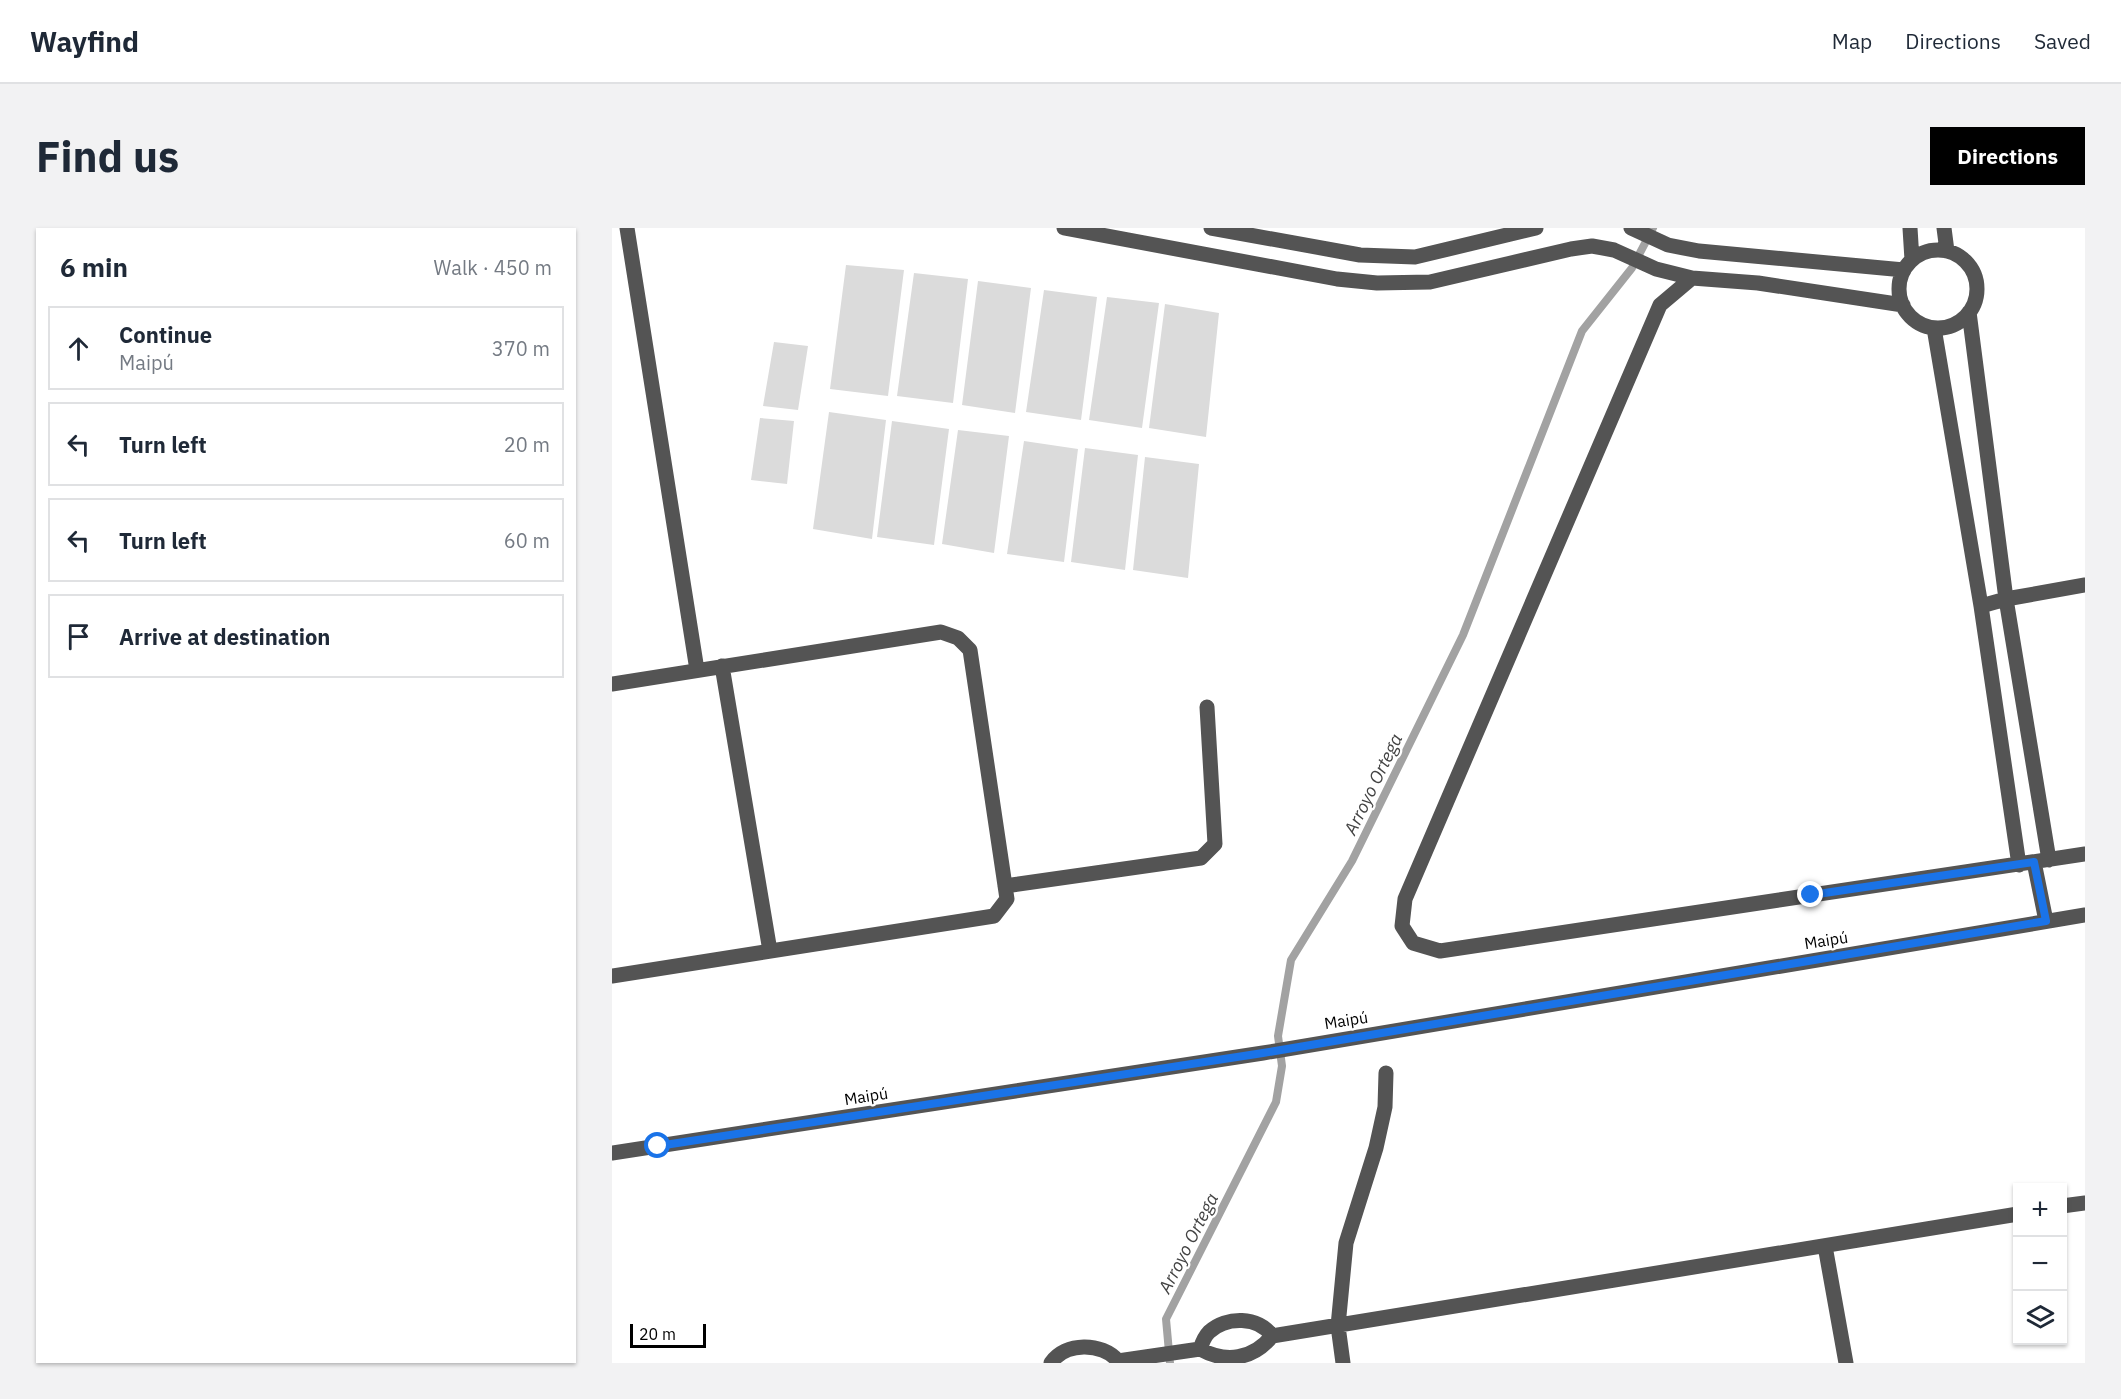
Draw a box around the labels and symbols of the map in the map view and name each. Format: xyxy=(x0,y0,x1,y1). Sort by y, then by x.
water label: Arroyo Ortega xyxy=(1338,730,1407,839)
route end xyxy=(1797,881,1823,907)
street label: Maipú xyxy=(1803,927,1849,953)
street label: Maipú xyxy=(1323,1007,1369,1033)
street label: Maipú xyxy=(843,1083,889,1109)
route start xyxy=(644,1132,670,1158)
water label: Arroyo Ortega xyxy=(1152,1189,1223,1298)
scale bar xyxy=(630,1321,706,1348)

